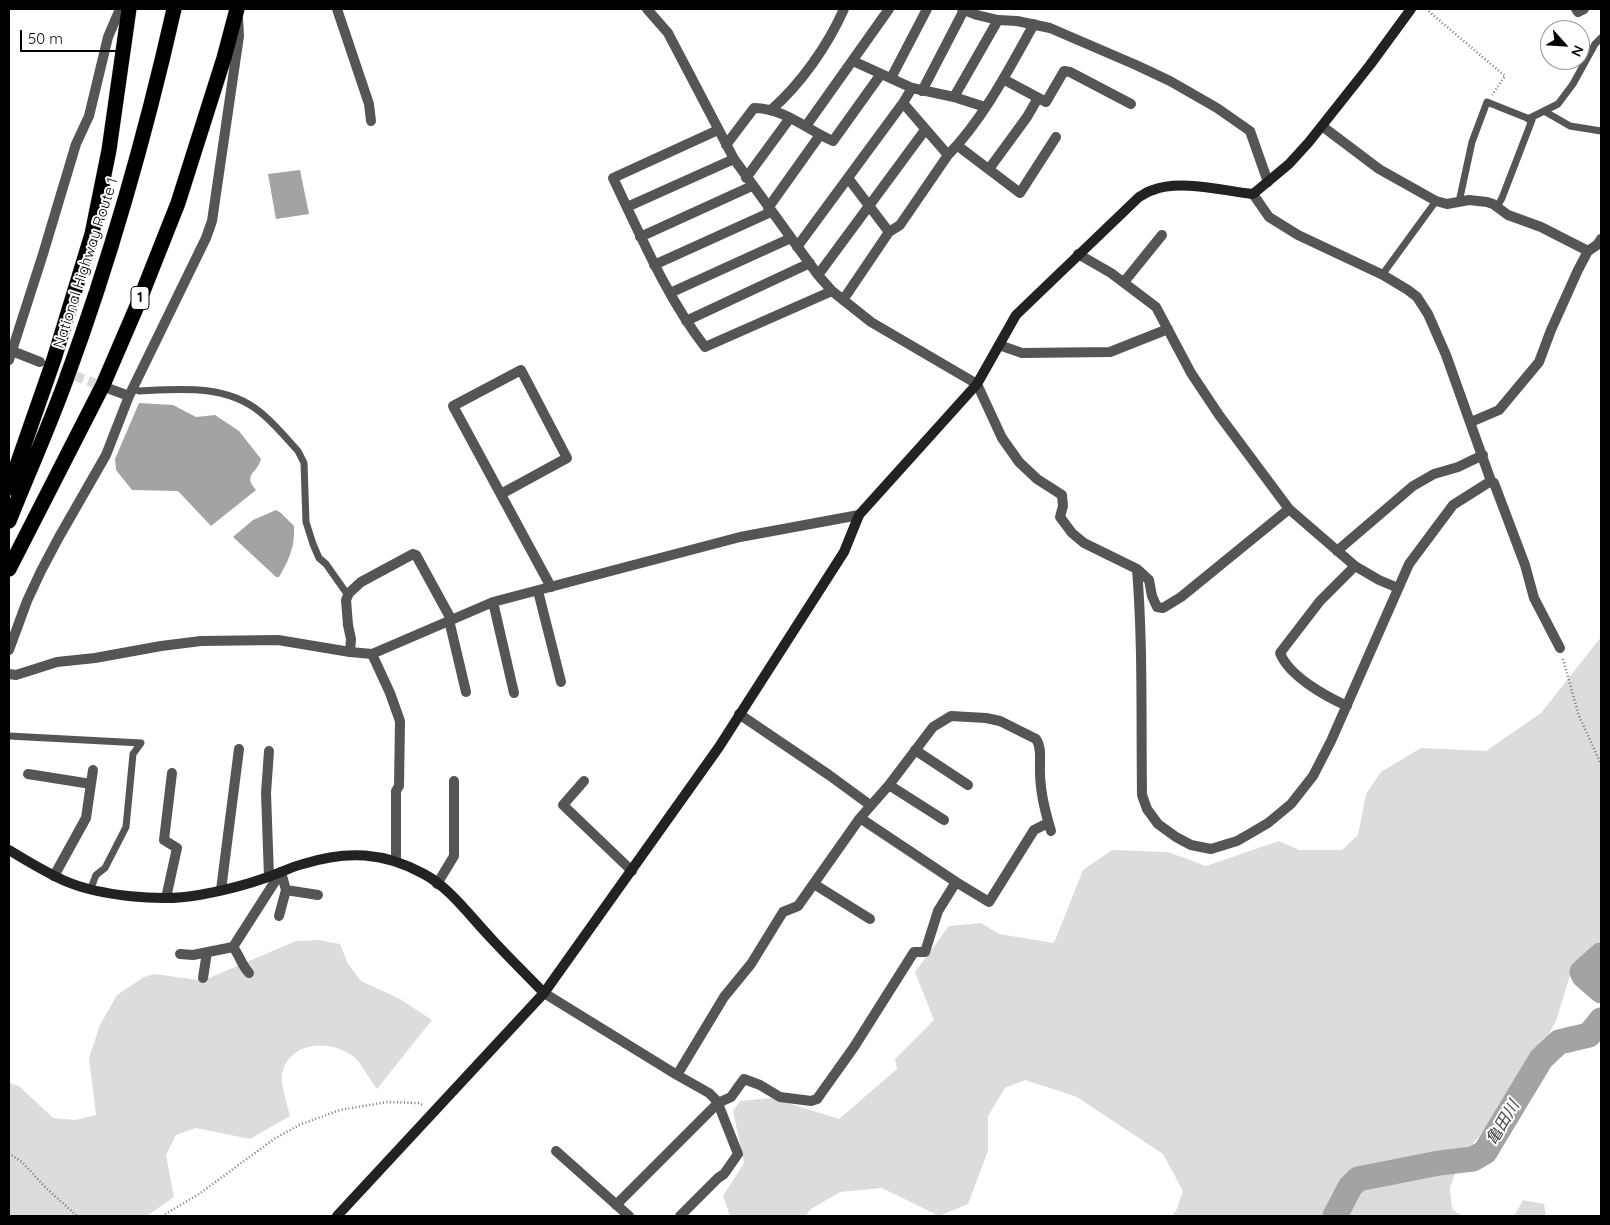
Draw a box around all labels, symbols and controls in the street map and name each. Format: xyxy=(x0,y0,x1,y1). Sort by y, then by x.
scale bar xyxy=(22,20,126,52)
north arrow xyxy=(1540,20,1590,70)
text: 50 m xyxy=(28,29,63,48)
text: N xyxy=(1567,43,1588,60)
street label: National Highway Route 1 xyxy=(50,175,122,351)
road number: 1 xyxy=(131,286,149,310)
water label: 亀田川 xyxy=(1482,1097,1524,1149)

